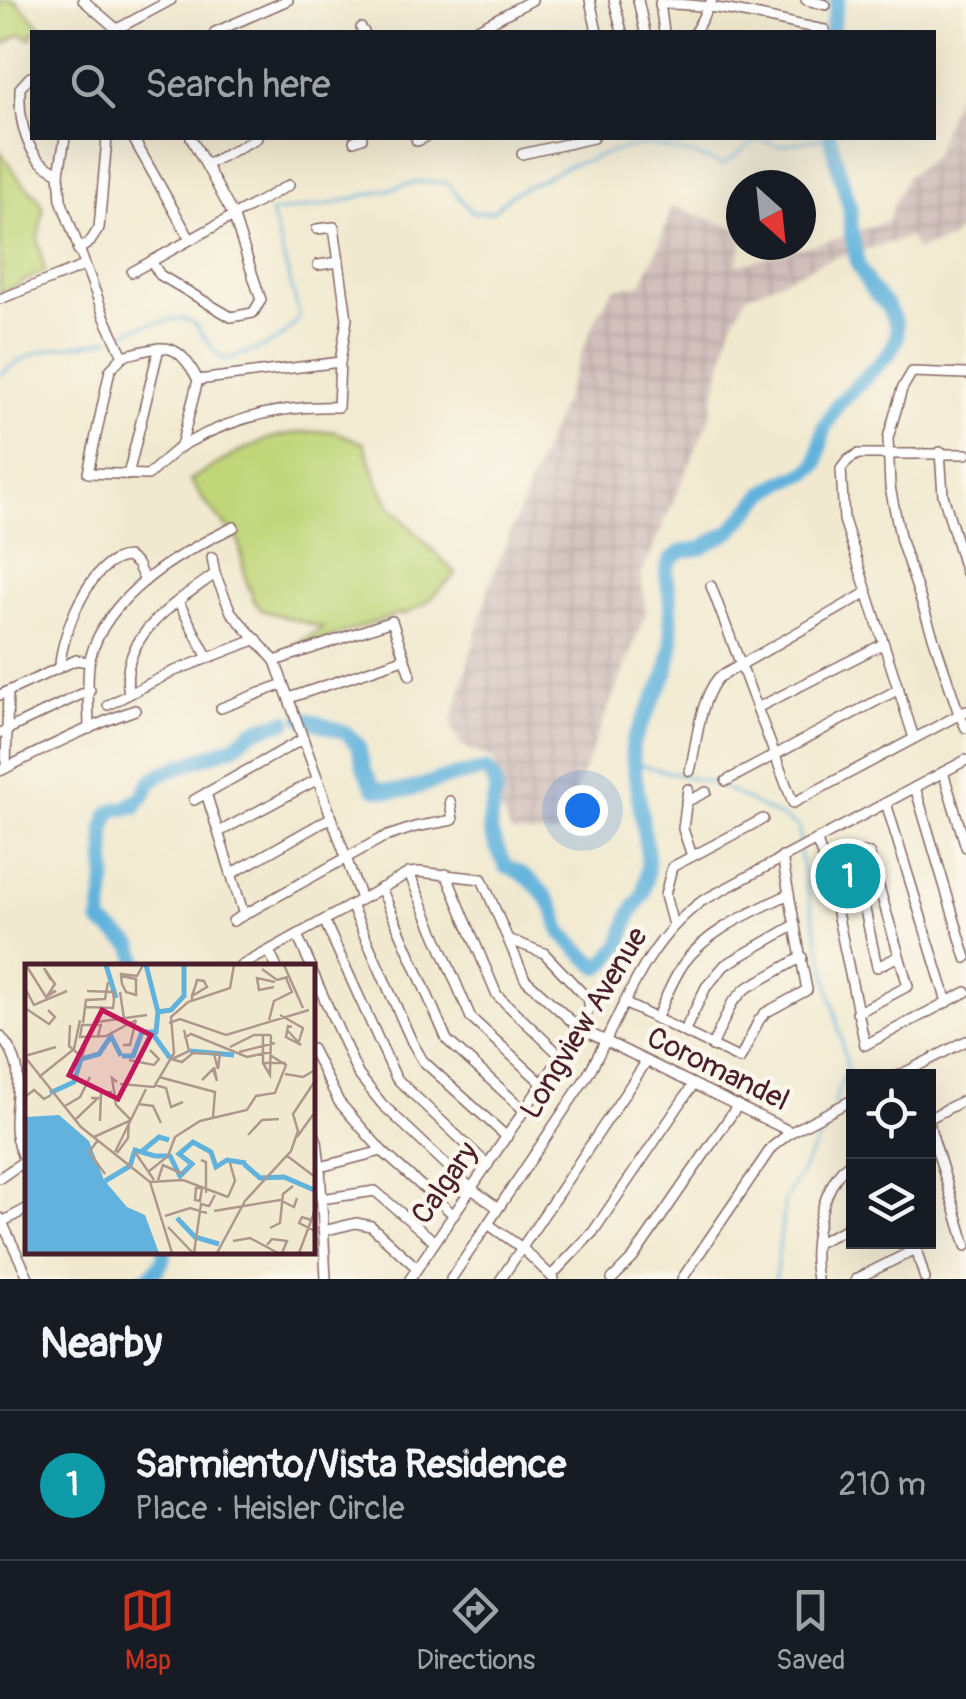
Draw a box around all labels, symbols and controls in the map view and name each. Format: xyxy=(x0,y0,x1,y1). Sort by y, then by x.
search box xyxy=(30,30,936,140)
icon: search xyxy=(65,58,120,113)
text: Search here xyxy=(145,61,331,109)
north arrow xyxy=(726,170,816,260)
your location xyxy=(557,785,608,836)
pin: 1 xyxy=(816,838,880,914)
street label: Longview Avenue xyxy=(512,920,656,1126)
inset map xyxy=(25,964,315,1254)
street label: Coromandel xyxy=(641,1019,795,1119)
map controls xyxy=(846,1069,936,1249)
button: locate xyxy=(846,1069,936,1159)
street label: Calgary xyxy=(403,1134,487,1231)
button: layers xyxy=(846,1159,936,1249)
text: Nearby xyxy=(40,1318,162,1370)
text: Sarmiento/Vista Residence xyxy=(135,1441,566,1489)
text: 1 xyxy=(66,1465,79,1505)
text: 210 m xyxy=(838,1465,926,1505)
text: Place · Heisler Circle xyxy=(135,1489,404,1529)
tab: Map xyxy=(120,1583,175,1678)
tab: Directions xyxy=(416,1583,535,1678)
tab: Saved xyxy=(776,1583,846,1678)

